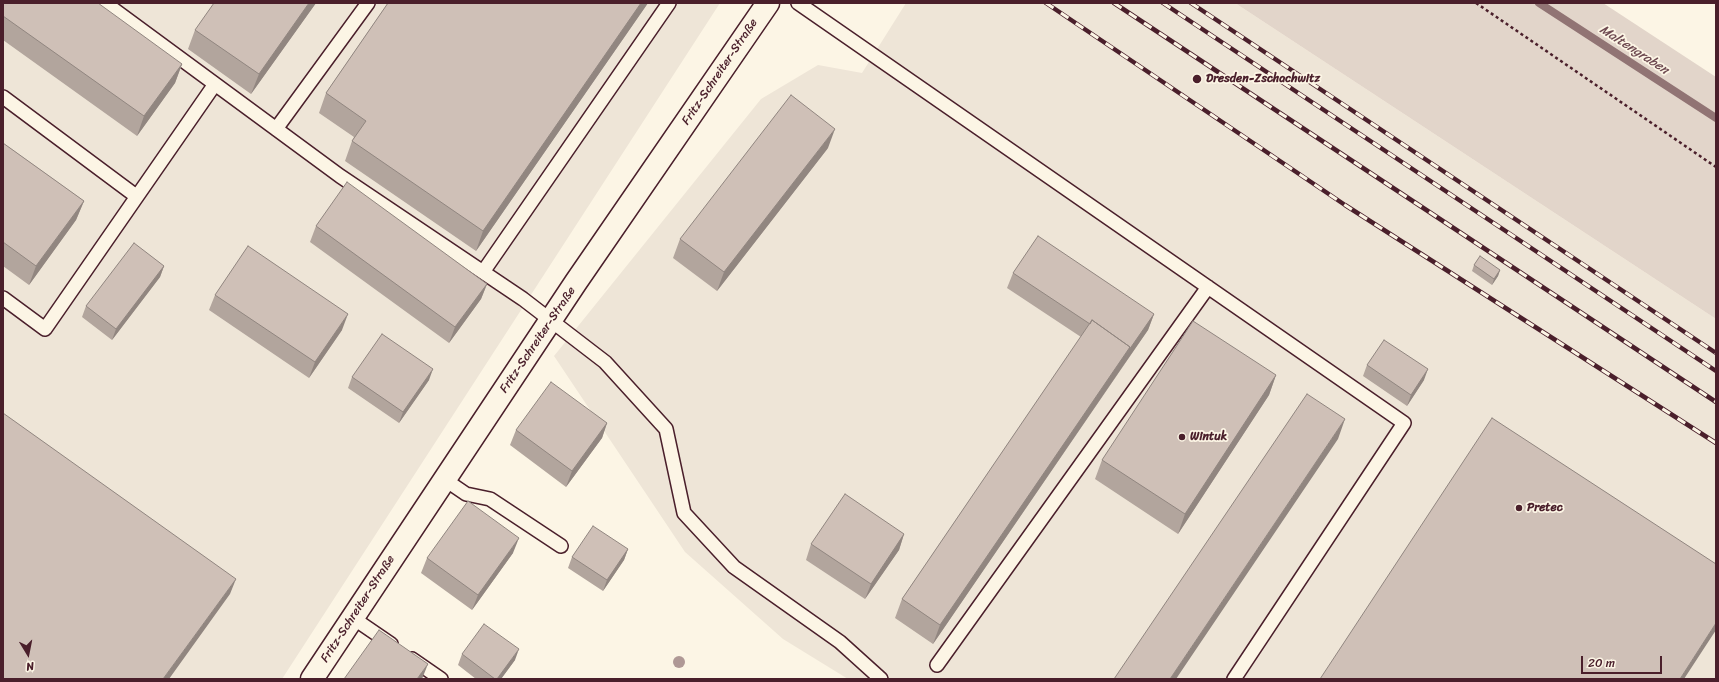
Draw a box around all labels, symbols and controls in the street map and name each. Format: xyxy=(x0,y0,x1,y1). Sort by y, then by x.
street label: Fritz-Schreiter-Straße xyxy=(679,16,761,128)
water label: Maltengraben xyxy=(1596,22,1672,78)
place label: Dresden-Zschachwitz xyxy=(1206,72,1320,86)
marker: Dresden-Zschachwitz xyxy=(1191,73,1203,85)
street label: Fritz-Schreiter-Straße xyxy=(497,284,579,396)
place label: Wintuk xyxy=(1190,430,1227,444)
marker: Wintuk xyxy=(1177,432,1187,442)
place label: Pretec xyxy=(1527,501,1563,515)
marker: Pretec xyxy=(1514,503,1524,513)
street label: Fritz-Schreiter-Straße xyxy=(318,553,398,665)
north arrow xyxy=(8,634,48,674)
scale bar xyxy=(1583,648,1664,674)
text: 20 m xyxy=(1588,652,1615,674)
text: N xyxy=(25,656,36,676)

